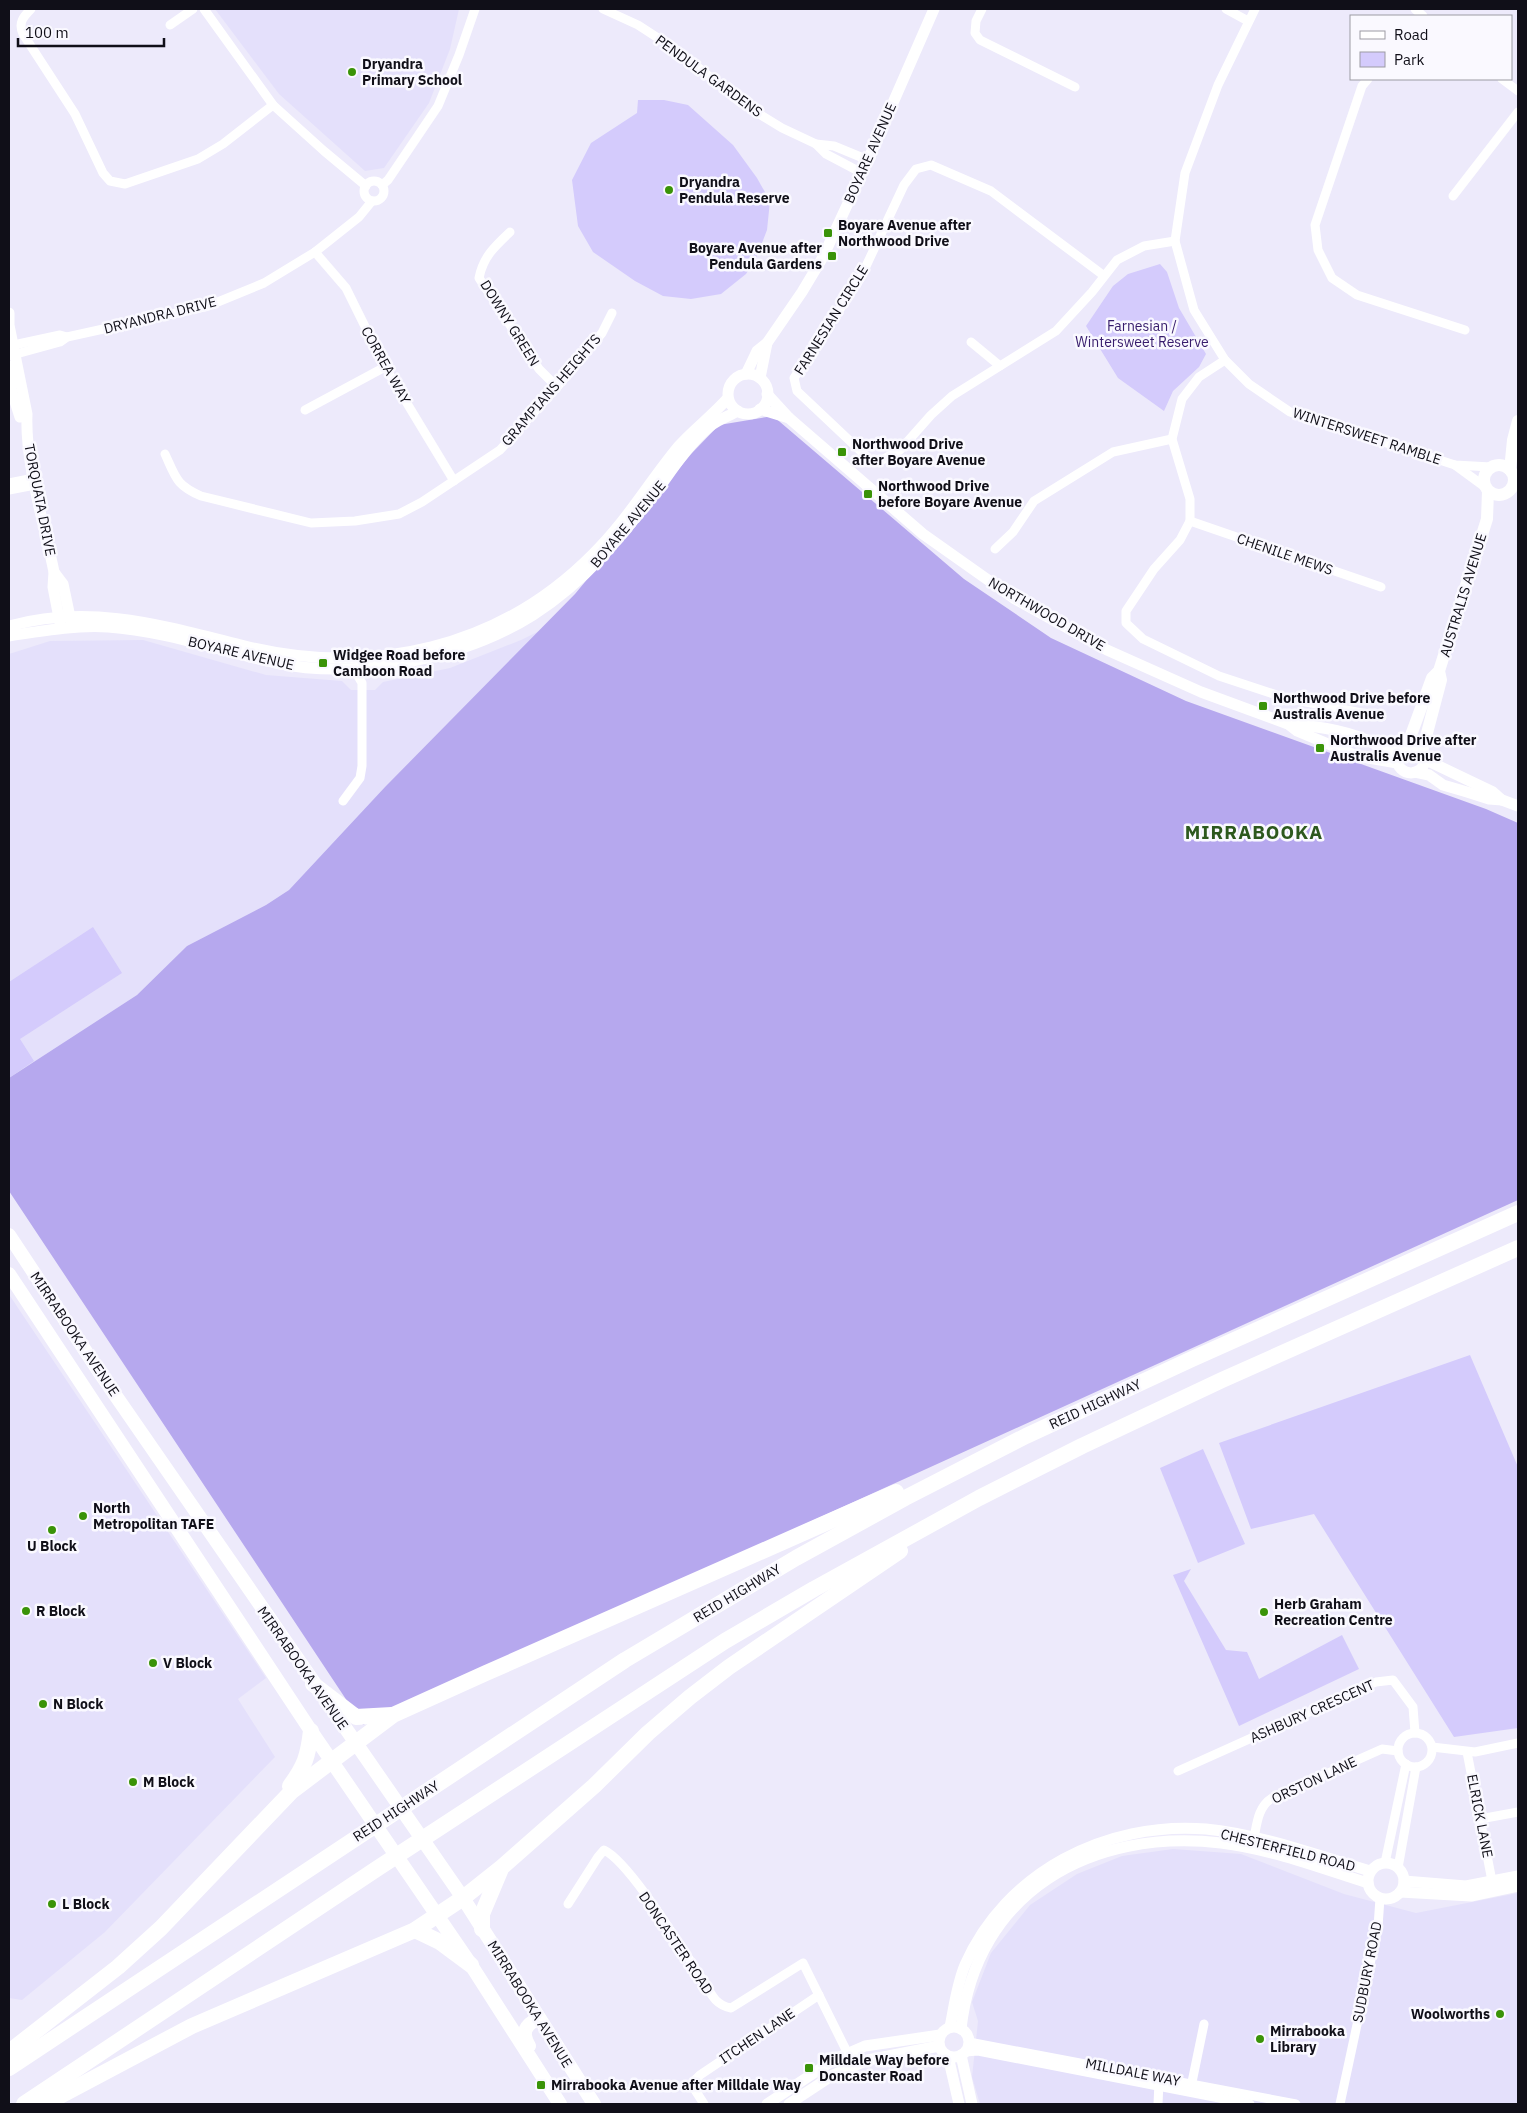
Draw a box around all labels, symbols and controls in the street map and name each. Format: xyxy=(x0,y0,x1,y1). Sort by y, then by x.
scale bar xyxy=(18,15,164,47)
legend xyxy=(1350,15,1512,80)
text: 100 m xyxy=(25,23,69,42)
text: Road xyxy=(1394,25,1429,44)
street label: PENDULA GARDENS xyxy=(652,31,766,121)
text: Park xyxy=(1394,50,1424,69)
place label: Dryandra Primary School xyxy=(362,55,462,89)
marker: Dryandra Primary School xyxy=(346,66,358,78)
street label: BOYARE AVENUE xyxy=(840,100,900,206)
place label: Dryandra Pendula Reserve xyxy=(679,173,790,207)
marker: Dryandra Pendula Reserve xyxy=(663,184,675,196)
place label: Boyare Avenue after Northwood Drive xyxy=(838,216,972,250)
marker: Boyare Avenue after Northwood Drive xyxy=(822,227,834,239)
place label: Boyare Avenue after Pendula Gardens xyxy=(689,239,822,273)
marker: Boyare Avenue after Pendula Gardens xyxy=(826,250,838,262)
street label: FARNESIAN CIRCLE xyxy=(790,262,872,378)
street label: DOWNY GREEN xyxy=(476,277,544,369)
street label: DRYANDRA DRIVE xyxy=(102,292,218,338)
park label: Farnesian / Wintersweet Reserve xyxy=(1075,317,1209,351)
street label: CORREA WAY xyxy=(357,323,415,407)
street label: GRAMPIANS HEIGHTS xyxy=(497,330,605,450)
street label: WINTERSWEET RAMBLE xyxy=(1291,403,1443,469)
place label: Northwood Drive after Boyare Avenue xyxy=(852,435,985,469)
street label: TORQUATA DRIVE xyxy=(20,442,60,558)
marker: Northwood Drive after Boyare Avenue xyxy=(836,446,848,458)
street label: BOYARE AVENUE xyxy=(586,477,670,571)
place label: Northwood Drive before Boyare Avenue xyxy=(878,477,1022,511)
marker: Northwood Drive before Boyare Avenue xyxy=(862,488,874,500)
street label: CHENILE MEWS xyxy=(1234,529,1336,579)
street label: AUSTRALIS AVENUE xyxy=(1436,531,1490,659)
street label: NORTHWOOD DRIVE xyxy=(985,573,1109,655)
street label: BOYARE AVENUE xyxy=(186,632,296,674)
place label: Widgee Road before Camboon Road xyxy=(333,646,466,680)
marker: Widgee Road before Camboon Road xyxy=(317,657,329,669)
place label: Northwood Drive before Australis Avenue xyxy=(1273,689,1430,723)
marker: Northwood Drive before Australis Avenue xyxy=(1257,700,1269,712)
place label: Northwood Drive after Australis Avenue xyxy=(1330,731,1477,765)
marker: Northwood Drive after Australis Avenue xyxy=(1314,742,1326,754)
district label: MIRRABOOKA xyxy=(1185,820,1323,844)
street label: MIRRABOOKA AVENUE xyxy=(27,1268,123,1400)
street label: REID HIGHWAY xyxy=(1046,1375,1145,1433)
place label: North Metropolitan TAFE xyxy=(93,1499,214,1533)
marker: North Metropolitan TAFE xyxy=(77,1510,89,1522)
marker: U Block xyxy=(46,1524,58,1536)
place label: U Block xyxy=(27,1537,78,1555)
street label: REID HIGHWAY xyxy=(690,1559,785,1626)
place label: Herb Graham Recreation Centre xyxy=(1274,1595,1393,1629)
place label: R Block xyxy=(36,1602,86,1620)
street label: MIRRABOOKA AVENUE xyxy=(254,1603,352,1733)
marker: R Block xyxy=(20,1605,32,1617)
marker: Herb Graham Recreation Centre xyxy=(1258,1606,1270,1618)
place label: V Block xyxy=(163,1654,213,1672)
marker: V Block xyxy=(147,1657,159,1669)
street label: ASHBURY CRESCENT xyxy=(1247,1675,1377,1747)
place label: N Block xyxy=(53,1695,104,1713)
marker: N Block xyxy=(37,1698,49,1710)
street label: ORSTON LANE xyxy=(1269,1752,1359,1808)
place label: M Block xyxy=(143,1773,195,1791)
street label: ELRICK LANE xyxy=(1463,1773,1497,1859)
marker: M Block xyxy=(127,1776,139,1788)
street label: REID HIGHWAY xyxy=(349,1776,443,1846)
street label: CHESTERFIELD ROAD xyxy=(1219,1825,1357,1875)
street label: DONCASTER ROAD xyxy=(635,1888,717,1998)
place label: L Block xyxy=(62,1895,110,1913)
marker: L Block xyxy=(46,1898,58,1910)
street label: SUDBURY ROAD xyxy=(1348,1920,1386,2024)
street label: MIRRABOOKA AVENUE xyxy=(484,1937,576,2071)
street label: ITCHEN LANE xyxy=(716,2004,798,2068)
place label: Woolworths xyxy=(1411,2005,1490,2023)
marker: Woolworths xyxy=(1494,2008,1506,2020)
place label: Mirrabooka Library xyxy=(1270,2022,1345,2056)
marker: Mirrabooka Library xyxy=(1254,2033,1266,2045)
place label: Milldale Way before Doncaster Road xyxy=(819,2051,949,2085)
street label: MILLDALE WAY xyxy=(1084,2054,1183,2090)
marker: Milldale Way before Doncaster Road xyxy=(803,2062,815,2074)
place label: Mirrabooka Avenue after Milldale Way xyxy=(551,2076,801,2094)
marker: Mirrabooka Avenue after Milldale Way xyxy=(535,2079,547,2091)

